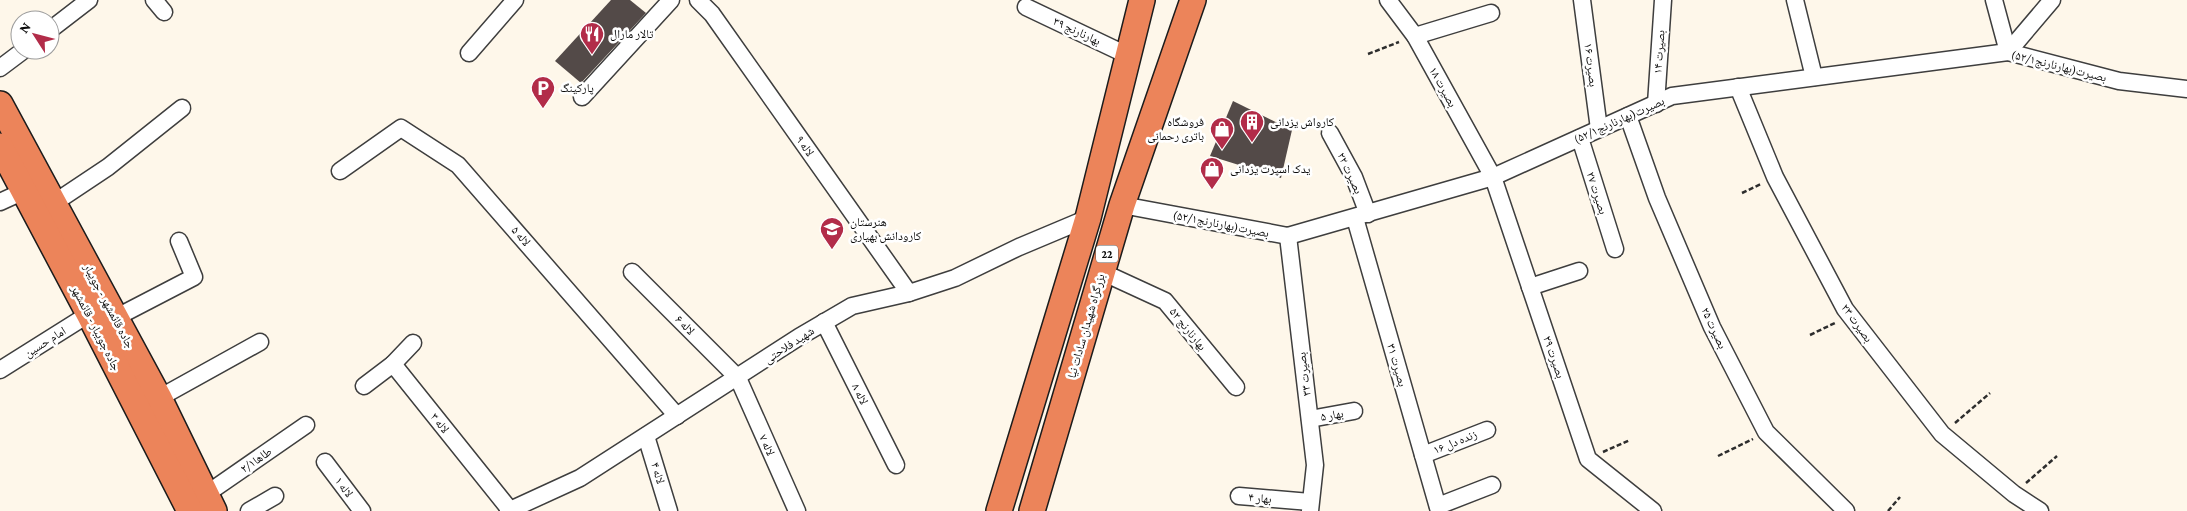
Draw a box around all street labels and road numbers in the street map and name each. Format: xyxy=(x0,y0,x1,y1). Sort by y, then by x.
street label: بهارنارنج ۳۹ xyxy=(1051,14,1103,48)
street label: بصیرت ۱۴ xyxy=(1650,30,1668,75)
street label: بصیرت ۱۶ xyxy=(1581,42,1601,88)
street label: بصیرت(بهارنارنج۵۲/۱) xyxy=(2010,47,2108,85)
street label: بصیرت ۱۸ xyxy=(1426,64,1460,110)
street label: بصیرت(بهارنارنج۵۲/۱) xyxy=(1571,94,1667,147)
street label: لاله ۹ xyxy=(793,133,817,159)
street label: بصیرت ۲۲ xyxy=(1334,150,1366,196)
street label: بصیرت ۲۷ xyxy=(1583,170,1610,216)
street label: بصیرت(بهارنارنج۵۲/۱) xyxy=(1172,208,1270,241)
street label: لاله ۵ xyxy=(509,223,533,249)
road number: 22 xyxy=(1096,245,1118,262)
street label: جاده قائمشهر - جویبار xyxy=(80,260,137,351)
street label: بزرگراه شهیدان سادات نیا xyxy=(1064,272,1108,380)
street label: جاده جویبار - قائمشهر xyxy=(68,282,124,374)
street label: بصیرت ۲۳ xyxy=(1838,301,1876,345)
street label: بهارنارنج ۵۲ xyxy=(1166,305,1209,353)
street label: بصیرت ۲۵ xyxy=(1698,305,1730,351)
street label: لاله ۶ xyxy=(672,312,698,338)
street label: شهید فلاحتی xyxy=(761,323,817,367)
street label: امام حسین xyxy=(22,324,69,361)
street label: بصیرت ۲۹ xyxy=(1540,334,1568,380)
street label: بصیرت ۳۱ xyxy=(1384,342,1410,388)
street label: بصیرت ۳۳ xyxy=(1294,351,1314,397)
street label: لاله ۸ xyxy=(849,381,871,407)
street label: بهار ۵ xyxy=(1319,406,1345,424)
street label: لاله ۳ xyxy=(428,410,452,436)
street label: زنده دل ۱۶ xyxy=(1431,427,1479,457)
street label: لاله ۷ xyxy=(756,432,778,458)
street label: طاها۲/۱ xyxy=(238,444,274,476)
street label: لاله ۴ xyxy=(648,461,668,485)
street label: لاله ۱ xyxy=(332,474,356,500)
street label: بهار ۴ xyxy=(1248,490,1272,506)

